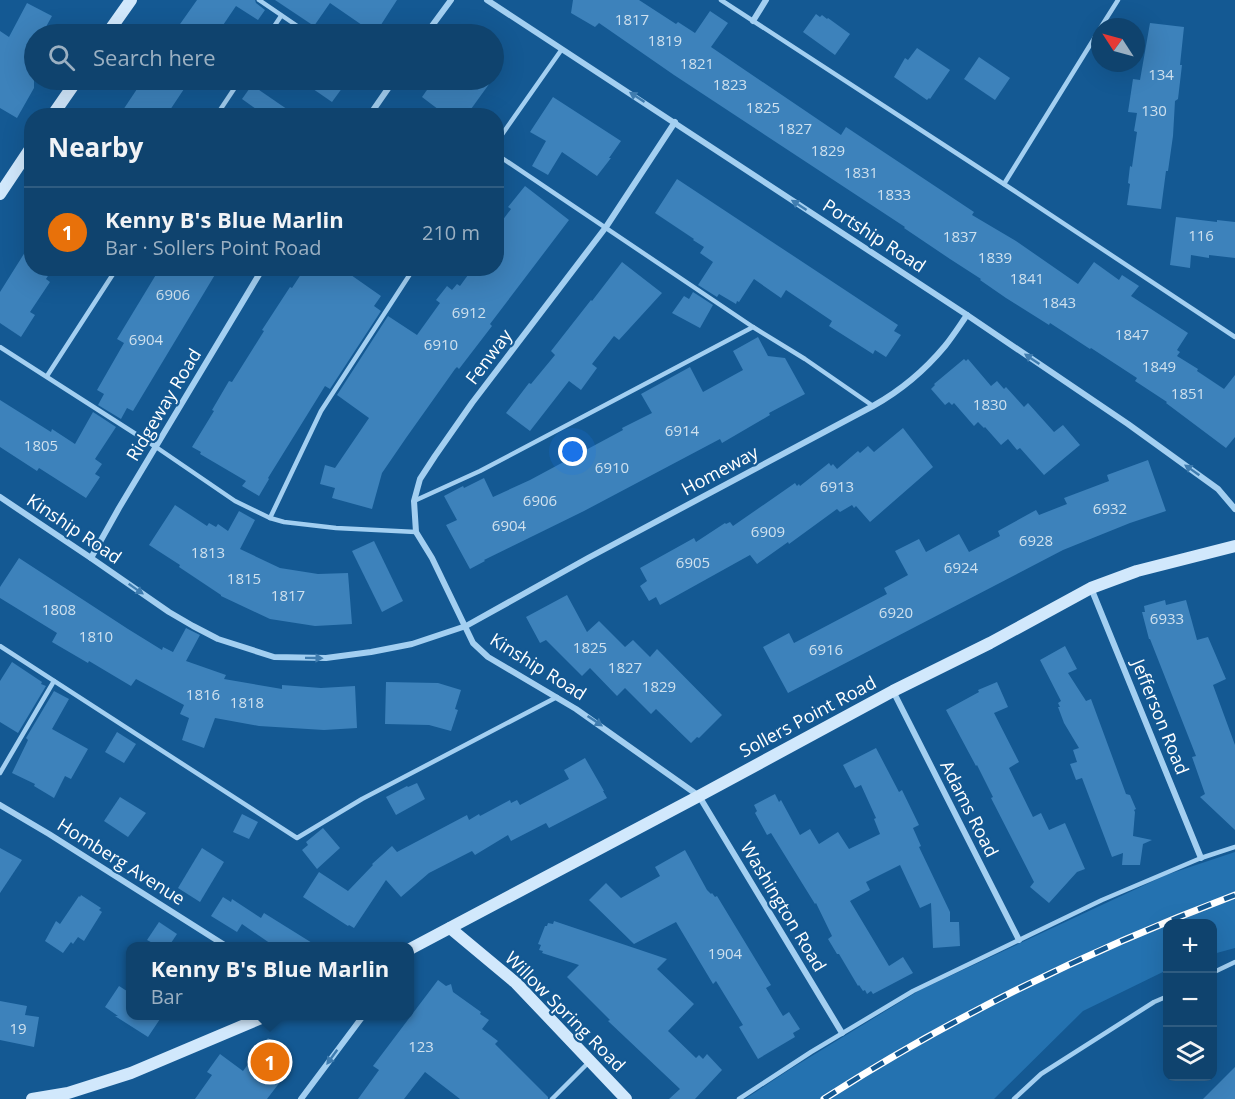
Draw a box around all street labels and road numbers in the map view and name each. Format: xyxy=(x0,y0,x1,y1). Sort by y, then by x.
street label: Portship Road xyxy=(818,193,931,277)
street label: Fenway xyxy=(460,323,517,389)
street label: Ridgeway Road xyxy=(120,344,206,465)
street label: Homeway xyxy=(677,439,763,500)
street label: Kinship Road xyxy=(22,488,127,569)
street label: Kinship Road xyxy=(486,627,591,705)
street label: Jefferson Road xyxy=(1126,653,1195,778)
street label: Sollers Point Road xyxy=(735,670,880,762)
street label: Adams Road xyxy=(935,756,1004,861)
street label: Homberg Avenue xyxy=(53,812,190,910)
street label: Washington Road xyxy=(736,837,832,976)
street label: Willow Spring Road xyxy=(500,946,631,1077)

